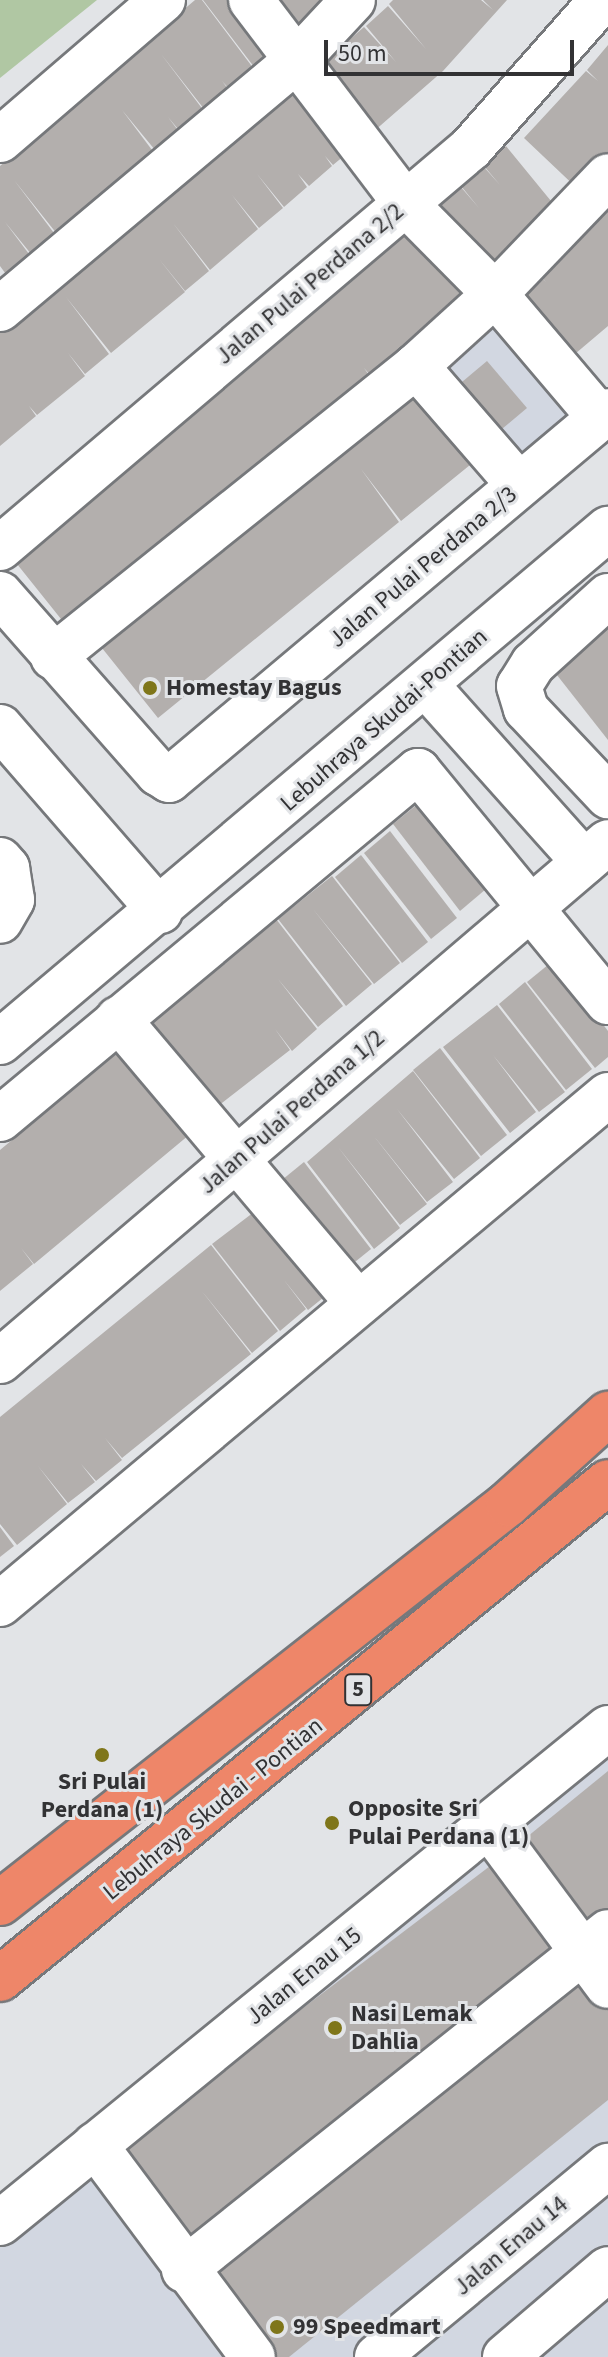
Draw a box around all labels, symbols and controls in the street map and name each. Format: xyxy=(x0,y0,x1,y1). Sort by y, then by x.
scale bar xyxy=(328,24,578,74)
text: 50 m xyxy=(338,36,387,71)
street label: Jalan Pulai Perdana 2/2 xyxy=(210,197,410,371)
street label: Jalan Pulai Perdana 2/3 xyxy=(323,480,523,654)
street label: Lebuhraya Skudai-Pontian xyxy=(275,622,493,818)
place label: Homestay Bagus xyxy=(166,674,342,702)
marker: Homestay Bagus xyxy=(141,679,159,697)
street label: Jalan Pulai Perdana 1/2 xyxy=(193,1024,391,1200)
road number: 5 xyxy=(344,1672,372,1708)
street label: Lebuhraya Skudai - Pontian xyxy=(97,1711,329,1907)
marker: Sri Pulai Perdana (1) xyxy=(93,1746,111,1764)
place label: Sri Pulai Perdana (1) xyxy=(41,1768,163,1824)
place label: Opposite Sri Pulai Perdana (1) xyxy=(348,1795,529,1851)
marker: Opposite Sri Pulai Perdana (1) xyxy=(323,1814,341,1832)
street label: Jalan Enau 15 xyxy=(241,1921,367,2031)
place label: Nasi Lemak Dahlia xyxy=(351,2000,473,2056)
marker: Nasi Lemak Dahlia xyxy=(326,2019,344,2037)
street label: Jalan Enau 14 xyxy=(448,2190,574,2302)
place label: 99 Speedmart xyxy=(293,2313,441,2341)
marker: 99 Speedmart xyxy=(268,2318,286,2336)

